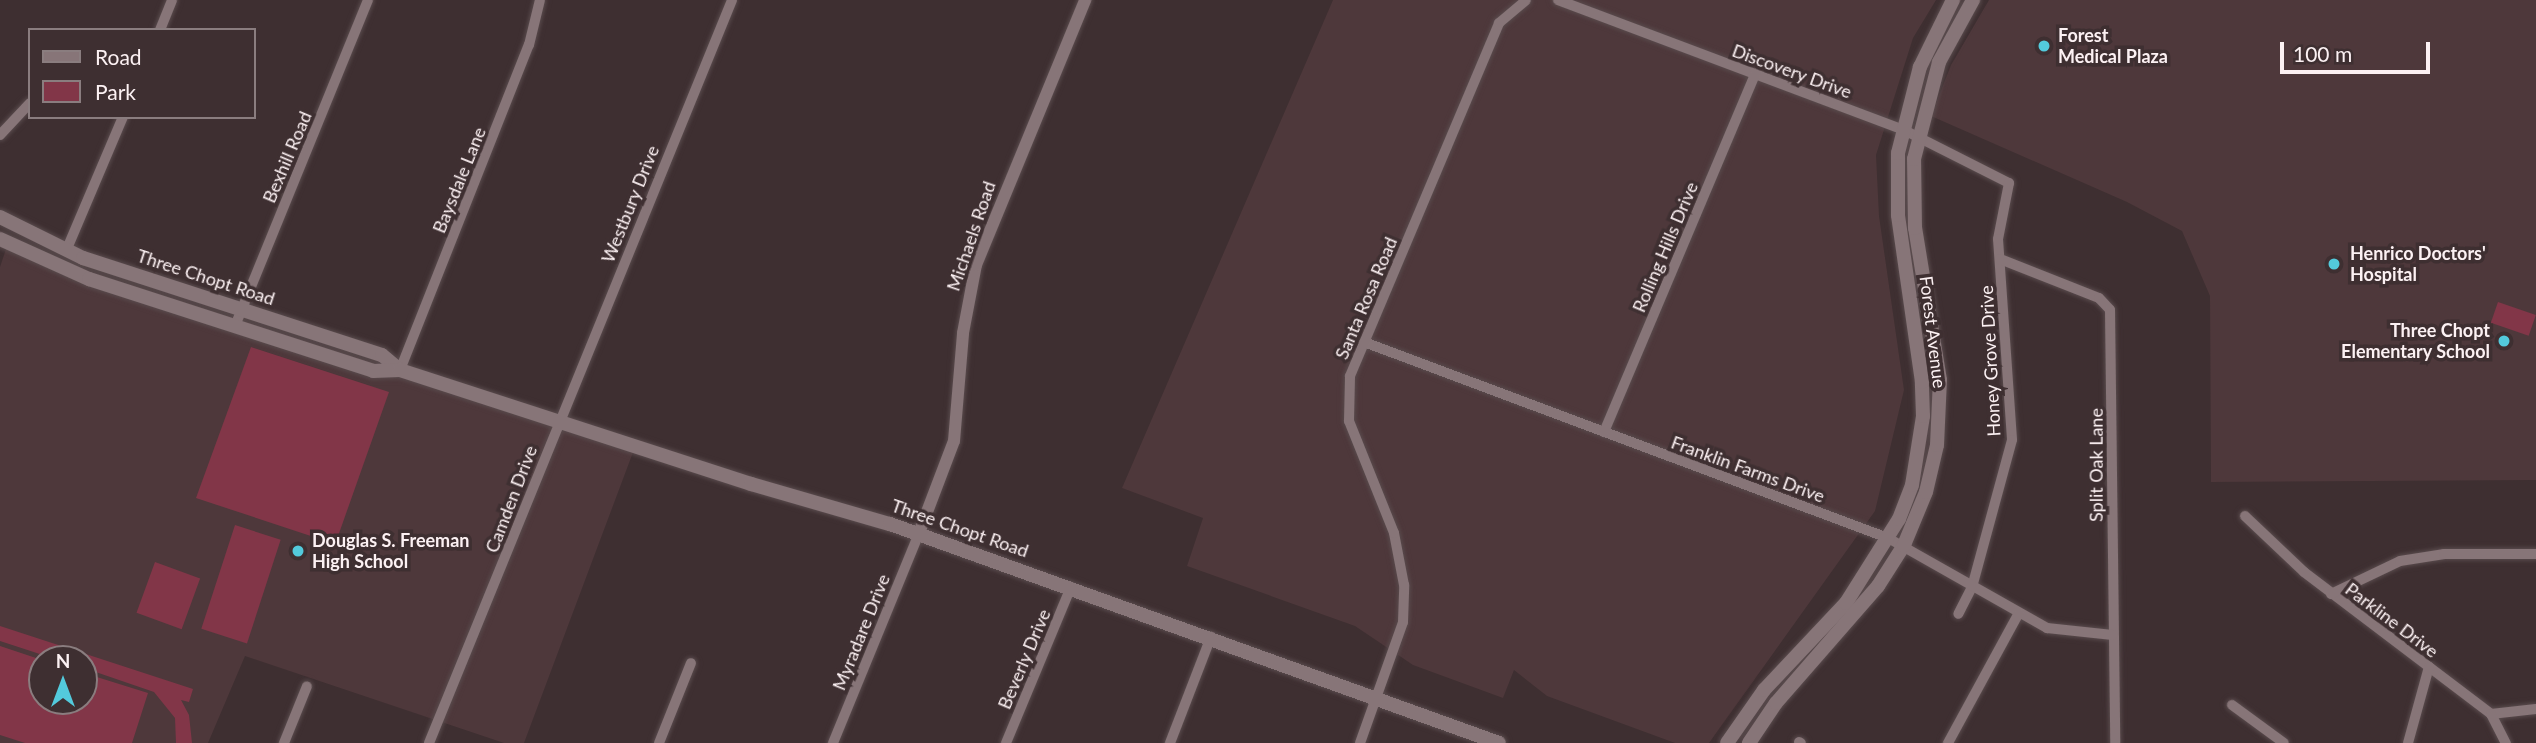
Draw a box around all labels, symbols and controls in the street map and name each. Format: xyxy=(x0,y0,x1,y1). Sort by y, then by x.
place label: Forest Medical Plaza xyxy=(2058,25,2168,68)
legend xyxy=(28,28,256,119)
scale bar xyxy=(2284,28,2434,72)
marker: Forest Medical Plaza xyxy=(2036,38,2052,54)
street label: Discovery Drive xyxy=(1729,39,1855,103)
text: 100 m xyxy=(2293,41,2352,66)
text: Road xyxy=(95,44,142,69)
text: Park xyxy=(95,79,136,104)
street label: Bexhill Road xyxy=(258,108,316,206)
street label: Baysdale Lane xyxy=(428,124,490,236)
street label: Westbury Drive xyxy=(597,142,663,266)
street label: Michaels Road xyxy=(942,178,1000,294)
street label: Rolling Hills Drive xyxy=(1628,179,1702,315)
street label: Santa Rosa Road xyxy=(1331,234,1401,362)
place label: Henrico Doctors' Hospital xyxy=(2350,243,2486,286)
street label: Three Chopt Road xyxy=(134,245,278,309)
marker: Henrico Doctors' Hospital xyxy=(2324,254,2344,274)
street label: Forest Avenue xyxy=(1915,274,1951,390)
street label: Honey Grove Drive xyxy=(1975,285,2005,437)
place label: Three Chopt Elementary School xyxy=(2341,320,2490,362)
marker: Three Chopt Elementary School xyxy=(2496,333,2512,349)
street label: Split Oak Lane xyxy=(2085,408,2107,522)
street label: Franklin Farms Drive xyxy=(1668,431,1828,507)
street label: Camden Drive xyxy=(481,442,541,556)
street label: Three Chopt Road xyxy=(889,494,1031,562)
place label: Douglas S. Freeman High School xyxy=(312,530,469,572)
marker: Douglas S. Freeman High School xyxy=(290,543,306,559)
street label: Myradare Drive xyxy=(828,571,894,693)
street label: Parkline Drive xyxy=(2341,578,2443,662)
street label: Beverly Drive xyxy=(993,606,1055,712)
north arrow xyxy=(28,645,98,715)
text: N xyxy=(56,649,70,672)

